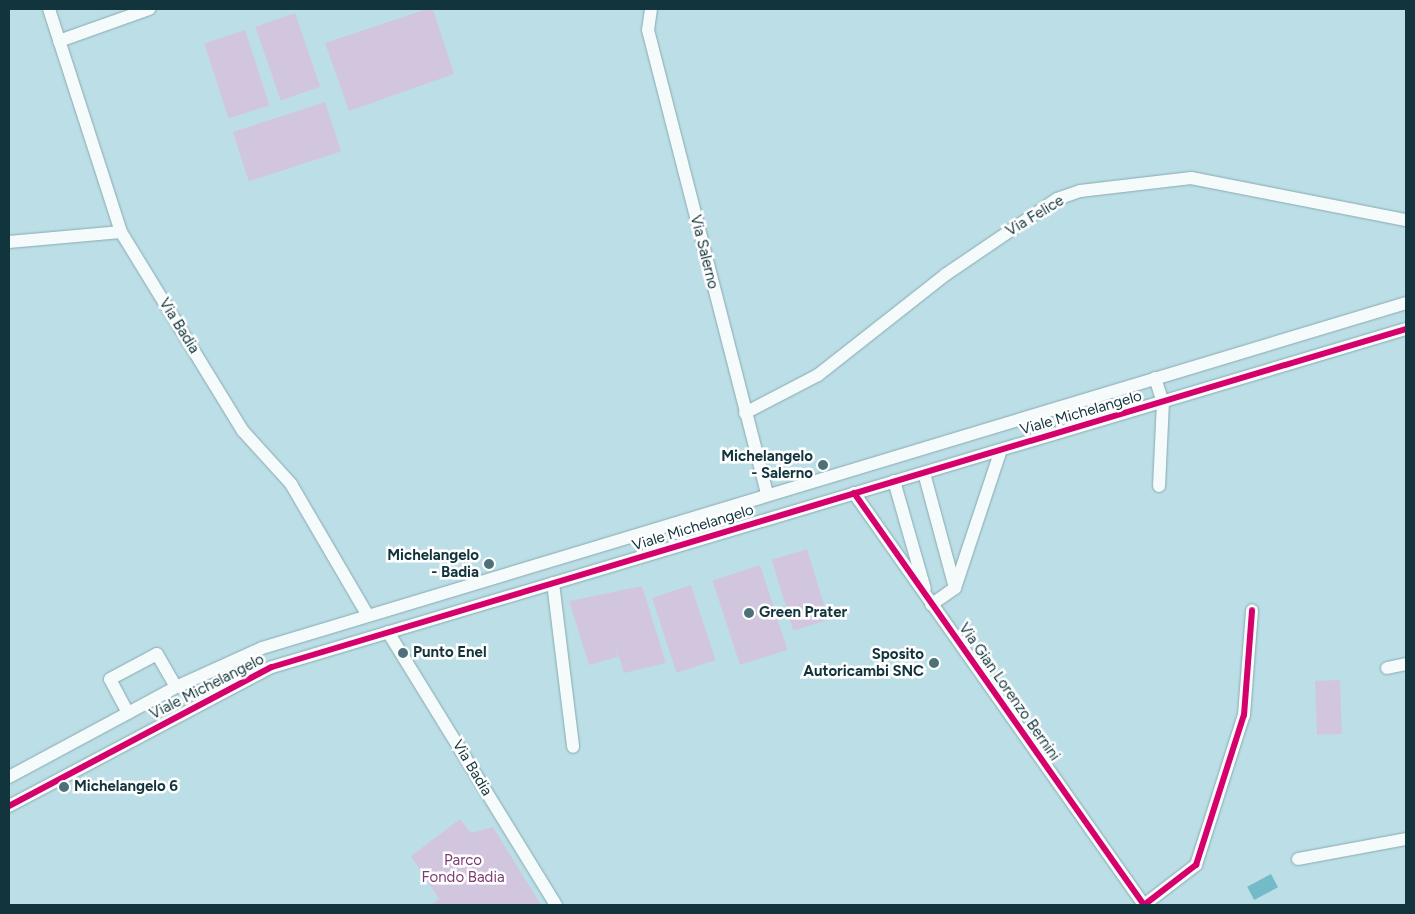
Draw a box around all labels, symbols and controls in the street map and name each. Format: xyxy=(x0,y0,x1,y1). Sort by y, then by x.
street label: Via Felice xyxy=(1003,192,1067,240)
street label: Via Salerno xyxy=(686,213,722,291)
street label: Via Badia xyxy=(155,295,203,357)
street label: Viale Michelangelo xyxy=(1018,387,1144,439)
place label: Michelangelo - Salerno xyxy=(721,447,813,482)
marker: Michelangelo - Salerno xyxy=(817,459,829,471)
street label: Viale Michelangelo xyxy=(630,501,756,555)
place label: Michelangelo - Badia xyxy=(387,546,479,581)
marker: Michelangelo - Badia xyxy=(483,558,495,570)
place label: Green Prater xyxy=(759,604,847,622)
marker: Green Prater xyxy=(743,607,755,619)
street label: Via Gian Lorenzo Bernini xyxy=(955,620,1063,764)
place label: Punto Enel xyxy=(413,644,487,662)
place label: Sposito Autoricambi SNC xyxy=(803,645,924,680)
marker: Punto Enel xyxy=(397,647,409,659)
street label: Viale Michelangelo xyxy=(147,650,267,724)
marker: Sposito Autoricambi SNC xyxy=(928,657,940,669)
street label: Via Badia xyxy=(448,737,496,799)
place label: Michelangelo 6 xyxy=(74,778,178,796)
marker: Michelangelo 6 xyxy=(58,781,70,793)
park label: Parco Fondo Badia xyxy=(421,851,505,886)

